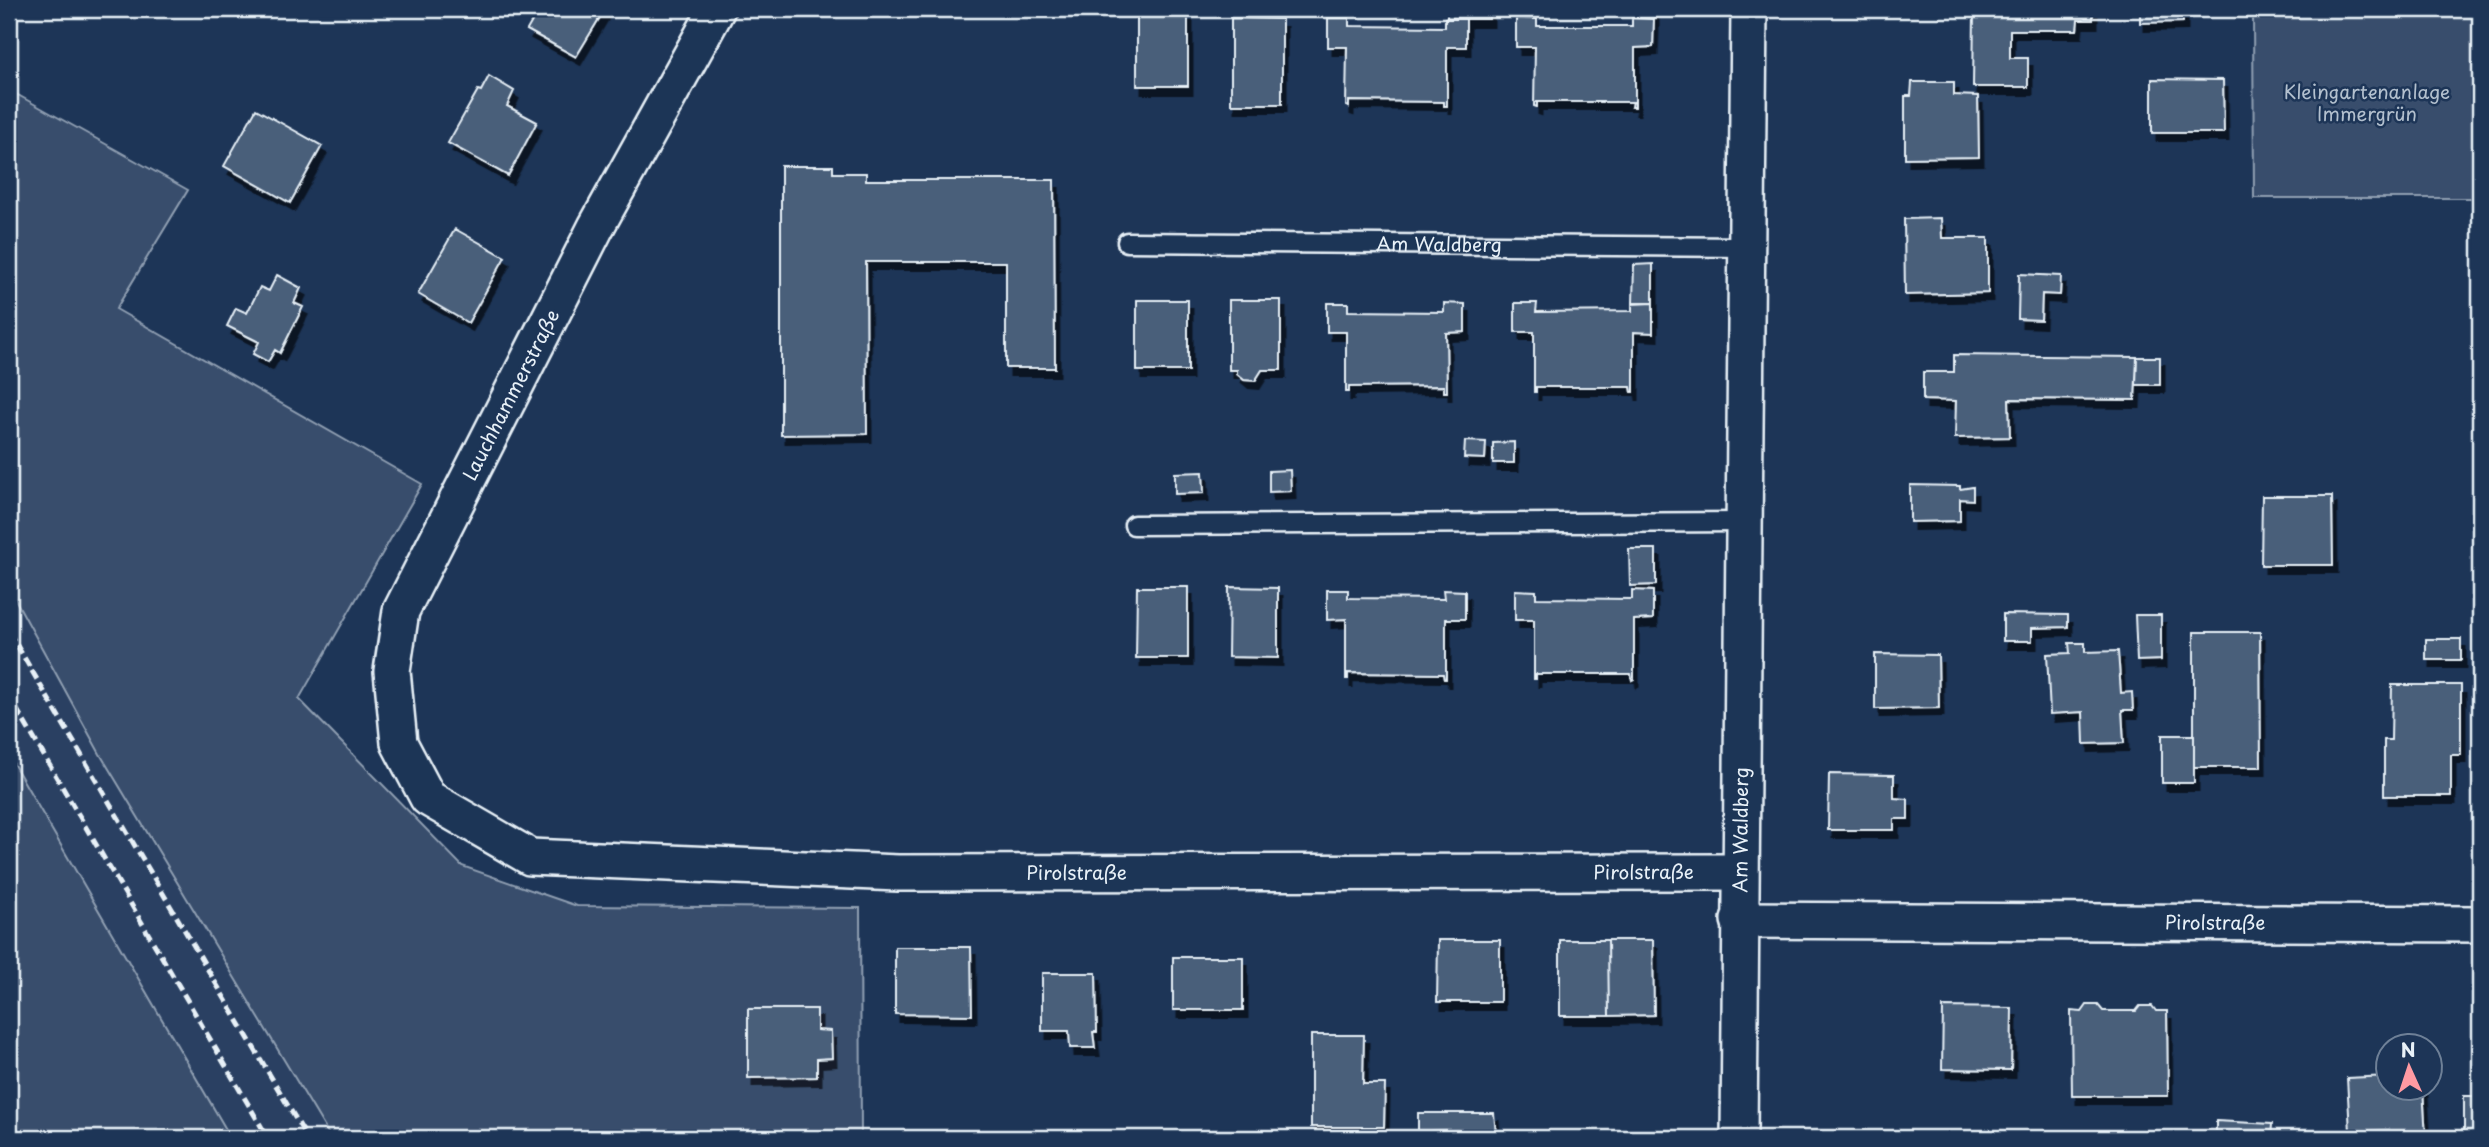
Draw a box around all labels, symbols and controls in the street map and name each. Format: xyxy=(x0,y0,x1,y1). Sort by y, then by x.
park label: Kleingartenanlage Immergrün xyxy=(2284,77,2450,127)
street label: Am Waldberg xyxy=(1376,229,1502,258)
street label: Lauchhammerstraße xyxy=(455,304,565,485)
street label: Am Waldberg xyxy=(1725,767,1754,893)
street label: Pirolstraße xyxy=(1593,857,1694,885)
street label: Pirolstraße xyxy=(1026,858,1127,886)
street label: Pirolstraße xyxy=(2165,907,2265,936)
north arrow xyxy=(2374,1032,2444,1102)
text: N xyxy=(2400,1035,2416,1063)

